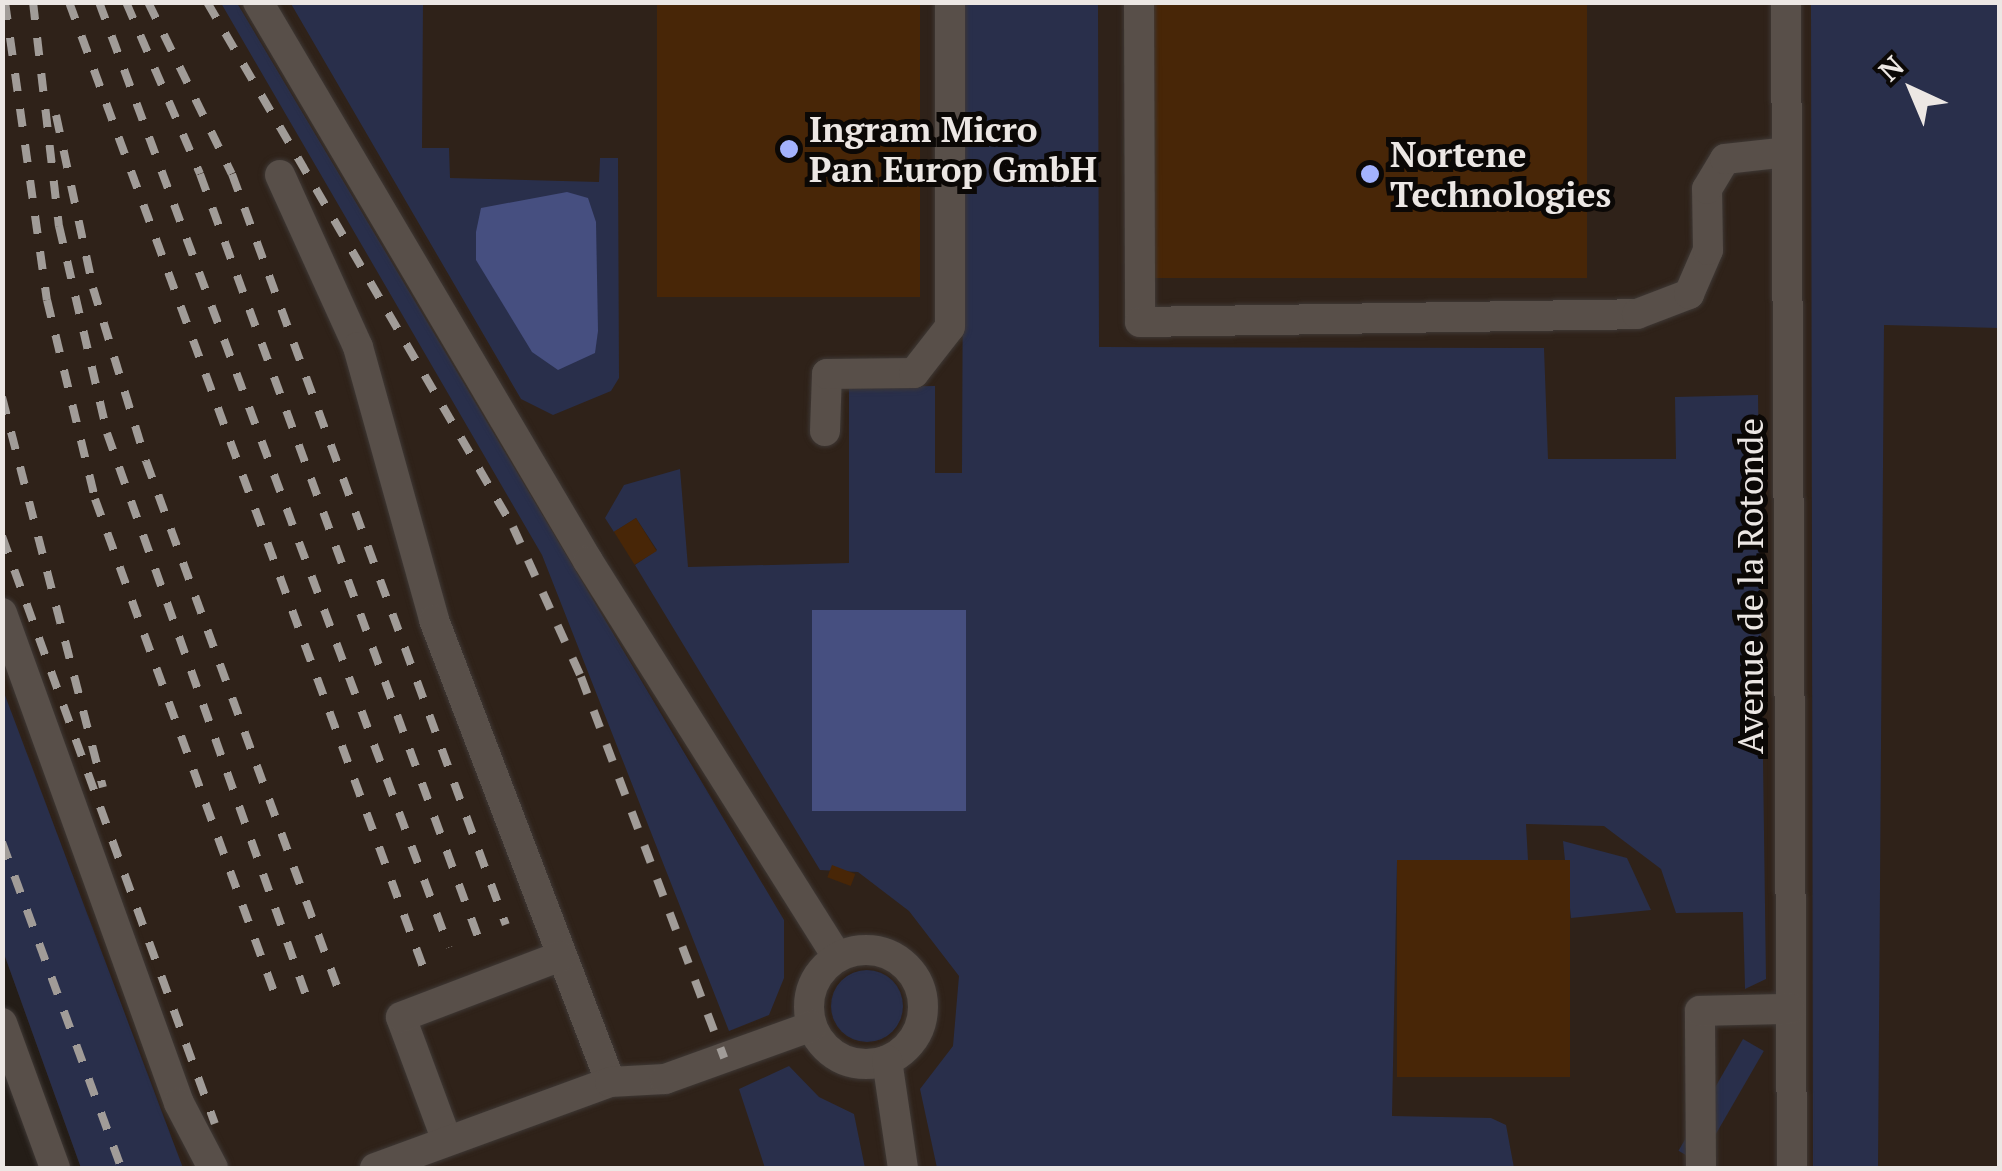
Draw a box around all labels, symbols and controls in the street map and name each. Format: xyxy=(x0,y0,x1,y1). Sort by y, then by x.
north arrow xyxy=(1862,40,1962,140)
text: N xyxy=(1870,47,1911,89)
place label: Ingram Micro Pan Europ GmbH xyxy=(809,108,1097,190)
place label: Nortene Technologies xyxy=(1390,133,1611,215)
marker: Ingram Micro Pan Europ GmbH xyxy=(778,138,800,160)
marker: Nortene Technologies xyxy=(1359,163,1381,185)
street label: Avenue de la Rotonde xyxy=(1729,418,1771,754)

